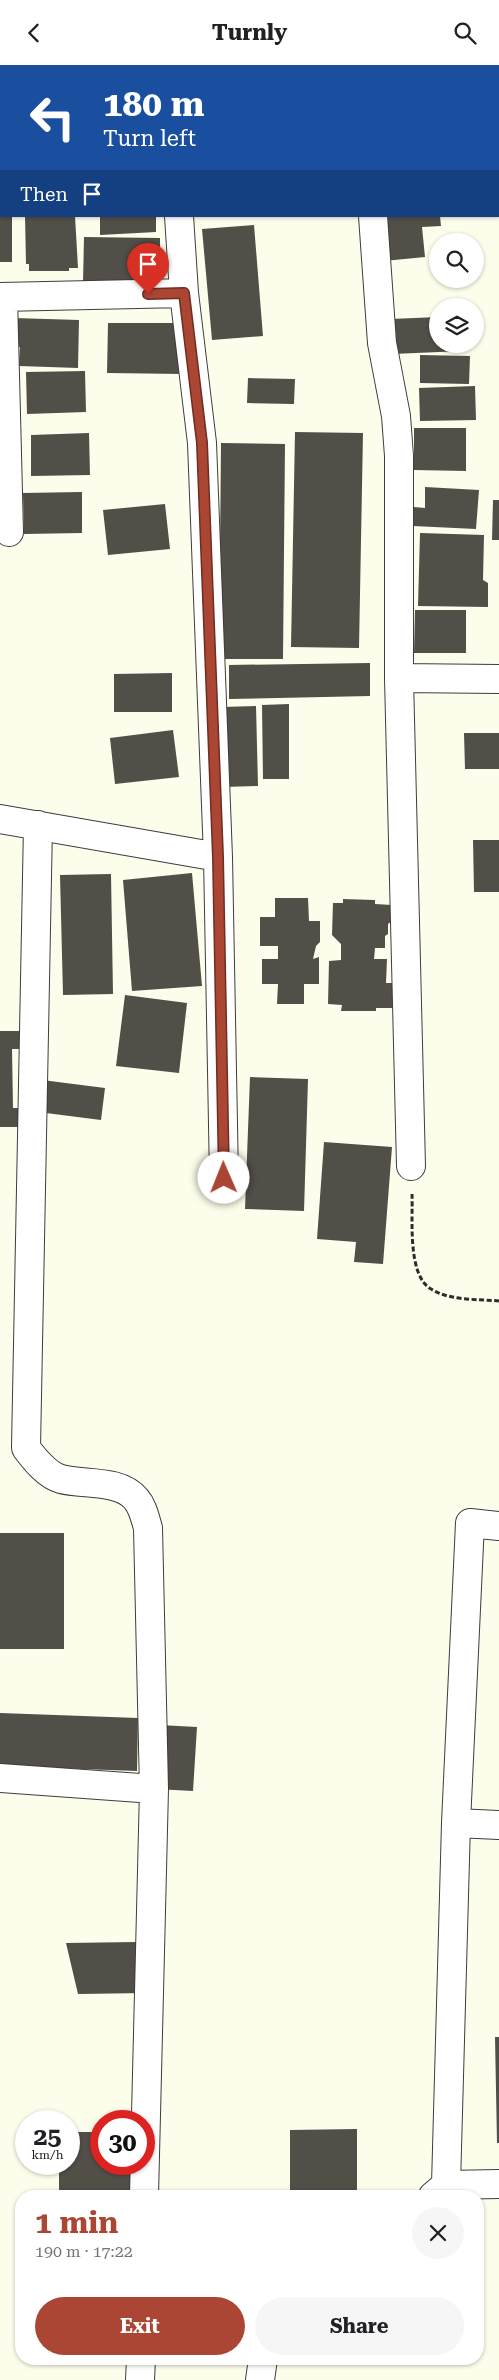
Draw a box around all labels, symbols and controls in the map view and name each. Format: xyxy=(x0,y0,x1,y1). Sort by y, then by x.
icon: back xyxy=(20,19,48,47)
icon: search xyxy=(451,19,479,47)
text: Turnly xyxy=(212,20,287,45)
text: 180 m xyxy=(103,84,204,125)
icon: left xyxy=(20,85,85,150)
text: Turn left xyxy=(103,126,196,151)
icon: arrive xyxy=(78,180,106,208)
text: Then xyxy=(20,183,68,206)
map controls xyxy=(429,233,484,353)
button: search xyxy=(429,233,484,288)
pin xyxy=(127,243,169,294)
icon: arrive xyxy=(134,250,162,278)
button: layers xyxy=(429,298,484,353)
position arrow xyxy=(197,1151,249,1203)
speed limit sign: 30 xyxy=(90,2110,155,2175)
text: 25 xyxy=(33,2122,62,2151)
text: km/h xyxy=(31,2148,64,2162)
text: 1 min xyxy=(35,2205,118,2240)
button: close xyxy=(412,2207,464,2259)
text: 190 m · 17:22 xyxy=(35,2242,133,2261)
button: Exit xyxy=(35,2297,245,2355)
button: Share xyxy=(255,2297,464,2355)

